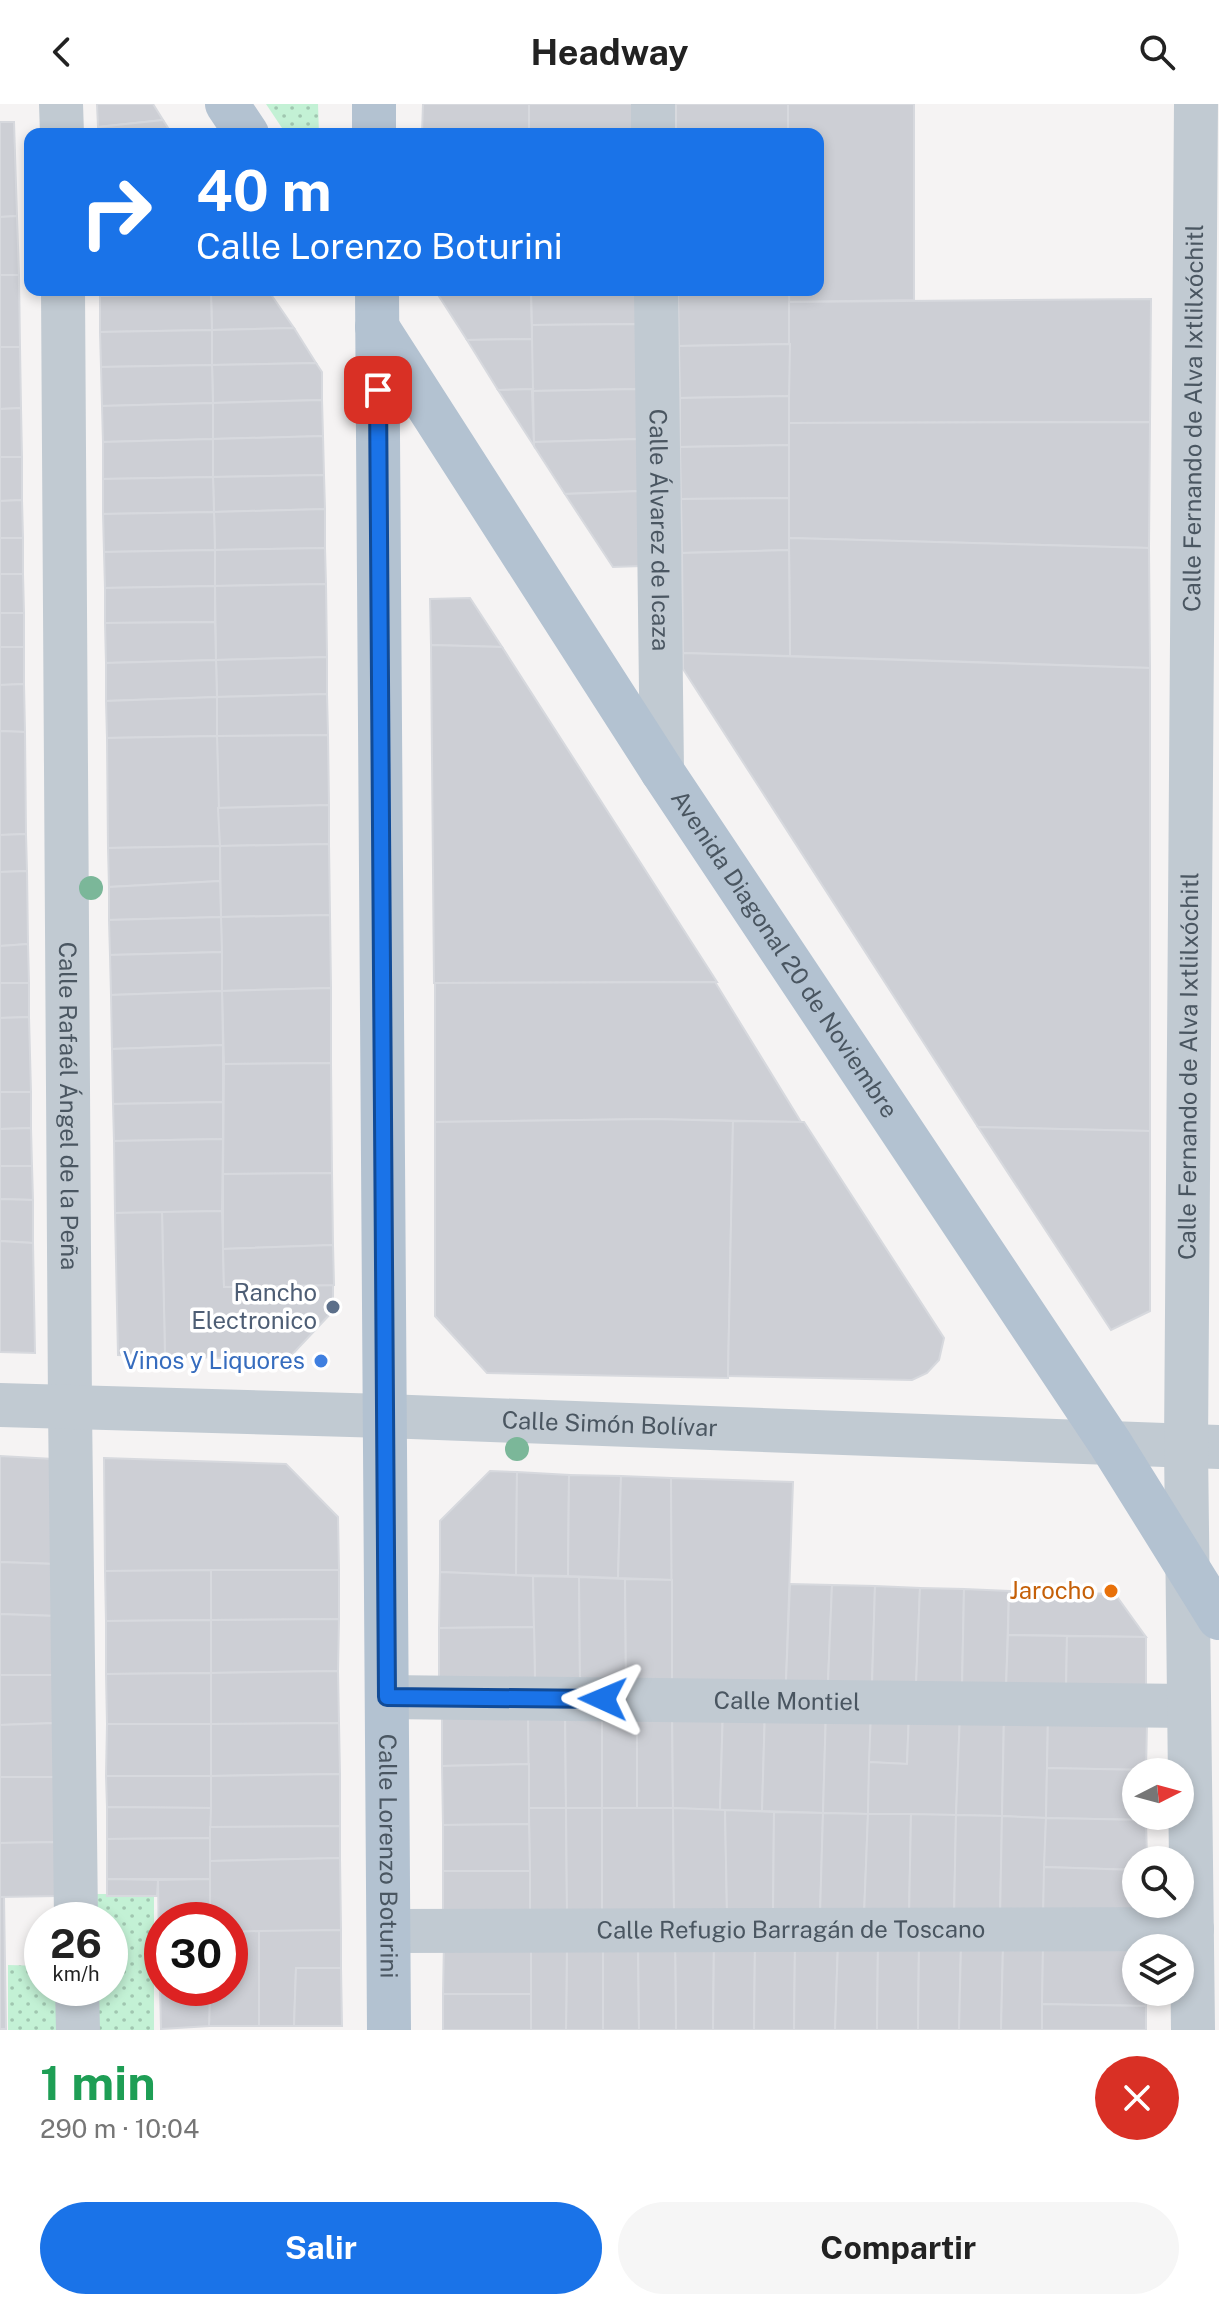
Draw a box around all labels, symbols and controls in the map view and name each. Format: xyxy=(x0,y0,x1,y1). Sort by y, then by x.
icon: back xyxy=(40,30,84,74)
icon: search xyxy=(1135,30,1179,74)
text: Headway xyxy=(531,31,688,73)
text: 40 m xyxy=(196,158,332,224)
icon: right xyxy=(64,160,168,264)
street label: Calle Fernando de Alva Ixtlilxóchitl xyxy=(1177,224,1208,612)
text: Calle Lorenzo Boturini xyxy=(196,225,563,267)
pin xyxy=(344,356,412,424)
icon: arrive xyxy=(356,368,400,412)
street label: Calle Álvarez de Icaza xyxy=(644,409,676,651)
street label: Avenida Diagonal 20 de Noviembre xyxy=(666,785,904,1123)
street label: Calle Fernando de Alva Ixtlilxóchitl xyxy=(1172,872,1203,1260)
street label: Calle Rafaél Ángel de la Peña xyxy=(54,942,84,1270)
place label: Rancho Electronico xyxy=(191,1278,317,1334)
marker: Rancho Electronico xyxy=(324,1298,342,1316)
place label: Vinos y Liquores xyxy=(123,1346,305,1374)
marker: Vinos y Liquores xyxy=(312,1352,330,1370)
street label: Calle Simón Bolívar xyxy=(501,1405,718,1441)
place label: Jarocho xyxy=(1009,1576,1095,1604)
marker: Jarocho xyxy=(1102,1582,1120,1600)
position arrow xyxy=(561,1657,645,1741)
street label: Calle Montiel xyxy=(713,1686,861,1715)
street label: Calle Lorenzo Boturini xyxy=(374,1734,404,1978)
north arrow xyxy=(1122,1758,1194,1830)
map controls xyxy=(1122,1758,1194,2006)
button: search xyxy=(1122,1846,1194,1918)
speed limit sign: 30 xyxy=(144,1902,248,2006)
street label: Calle Refugio Barragán de Toscano xyxy=(597,1915,985,1943)
text: 26 xyxy=(50,1920,102,1967)
button: layers xyxy=(1122,1934,1194,2006)
text: km/h xyxy=(52,1962,100,1986)
text: 1 min xyxy=(40,2054,156,2111)
button: close xyxy=(1095,2056,1179,2140)
text: 290 m · 10:04 xyxy=(40,2113,199,2144)
button: Salir xyxy=(40,2202,602,2294)
button: Compartir xyxy=(618,2202,1179,2294)

